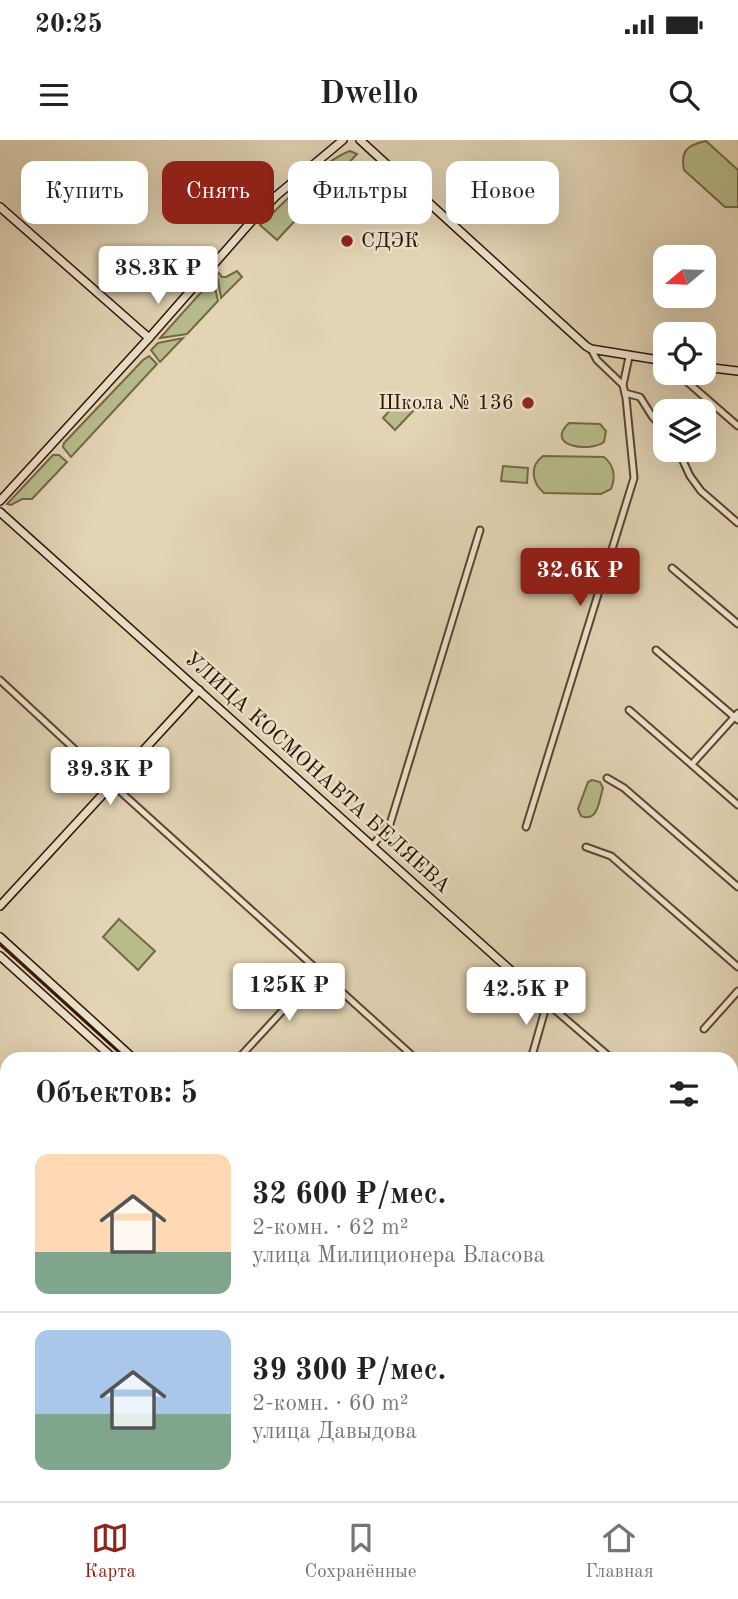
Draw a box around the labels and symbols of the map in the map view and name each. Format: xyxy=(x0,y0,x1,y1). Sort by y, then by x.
place label: СДЭК xyxy=(361,231,419,252)
marker: СДЭК xyxy=(339,233,355,249)
north arrow xyxy=(653,245,716,308)
pin: 38.3K ₽ xyxy=(93,246,223,306)
place label: Школа № 136 xyxy=(378,393,514,414)
marker: Школа № 136 xyxy=(520,395,536,411)
pin: 32.6K ₽ xyxy=(515,548,645,608)
street label: УЛИЦА КОСМОНАВТА БЕЛЯЕВА xyxy=(180,648,454,898)
pin: 39.3K ₽ xyxy=(45,748,175,807)
pin: 125K ₽ xyxy=(232,964,346,1023)
pin: 42.5K ₽ xyxy=(461,968,591,1027)

